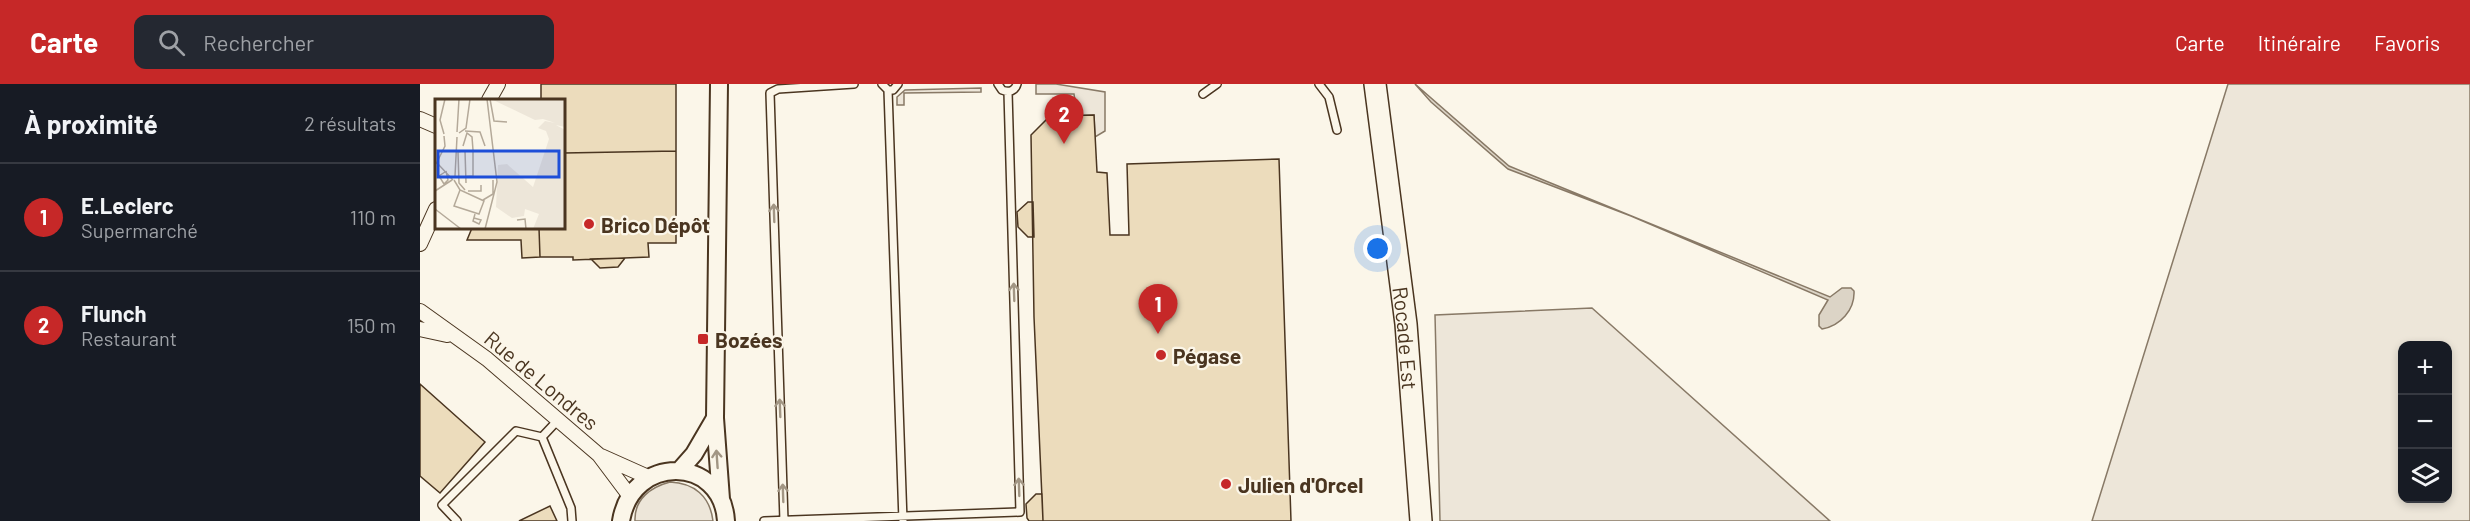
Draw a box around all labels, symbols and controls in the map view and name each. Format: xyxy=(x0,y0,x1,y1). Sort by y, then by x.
search box xyxy=(134,15,554,69)
text: Carte xyxy=(30,25,98,59)
icon: search xyxy=(155,26,188,59)
text: Rechercher xyxy=(203,29,314,55)
text: Carte xyxy=(2175,30,2225,55)
text: Itinéraire xyxy=(2258,30,2341,55)
text: Favoris xyxy=(2374,30,2440,55)
pin: 2 xyxy=(1044,94,1084,144)
inset map xyxy=(435,99,566,230)
text: À proximité xyxy=(24,108,158,139)
text: 2 résultats xyxy=(304,111,396,135)
text: E.Leclerc xyxy=(81,192,174,218)
one-way arrow xyxy=(768,203,779,223)
text: 1 xyxy=(40,205,47,229)
text: 110 m xyxy=(350,205,396,229)
place label: Brico Dépôt xyxy=(601,212,710,237)
marker: Brico Dépôt xyxy=(582,217,596,231)
text: Supermarché xyxy=(81,218,198,242)
your location xyxy=(1363,234,1392,263)
one-way arrow xyxy=(1008,282,1019,302)
pin: 1 xyxy=(1138,284,1178,334)
street label: Rocade Est xyxy=(1389,285,1423,390)
text: Flunch xyxy=(81,300,147,326)
text: 2 xyxy=(38,313,49,337)
text: 150 m xyxy=(347,313,396,337)
street label: Rue de Londres xyxy=(480,325,604,435)
text: Restaurant xyxy=(81,326,177,350)
place label: Bozées xyxy=(715,327,783,352)
marker: Bozées xyxy=(696,332,710,346)
map controls xyxy=(2398,341,2452,503)
button: + xyxy=(2398,341,2452,395)
place label: Pégase xyxy=(1173,343,1241,368)
marker: Pégase xyxy=(1154,348,1168,362)
button: − xyxy=(2398,395,2452,449)
one-way arrow xyxy=(774,398,786,418)
one-way arrow xyxy=(712,449,723,469)
button: layers xyxy=(2398,449,2452,503)
place label: Julien d'Orcel xyxy=(1238,472,1363,497)
one-way arrow xyxy=(1013,477,1025,497)
marker: Julien d'Orcel xyxy=(1219,477,1233,491)
one-way arrow xyxy=(777,483,788,503)

